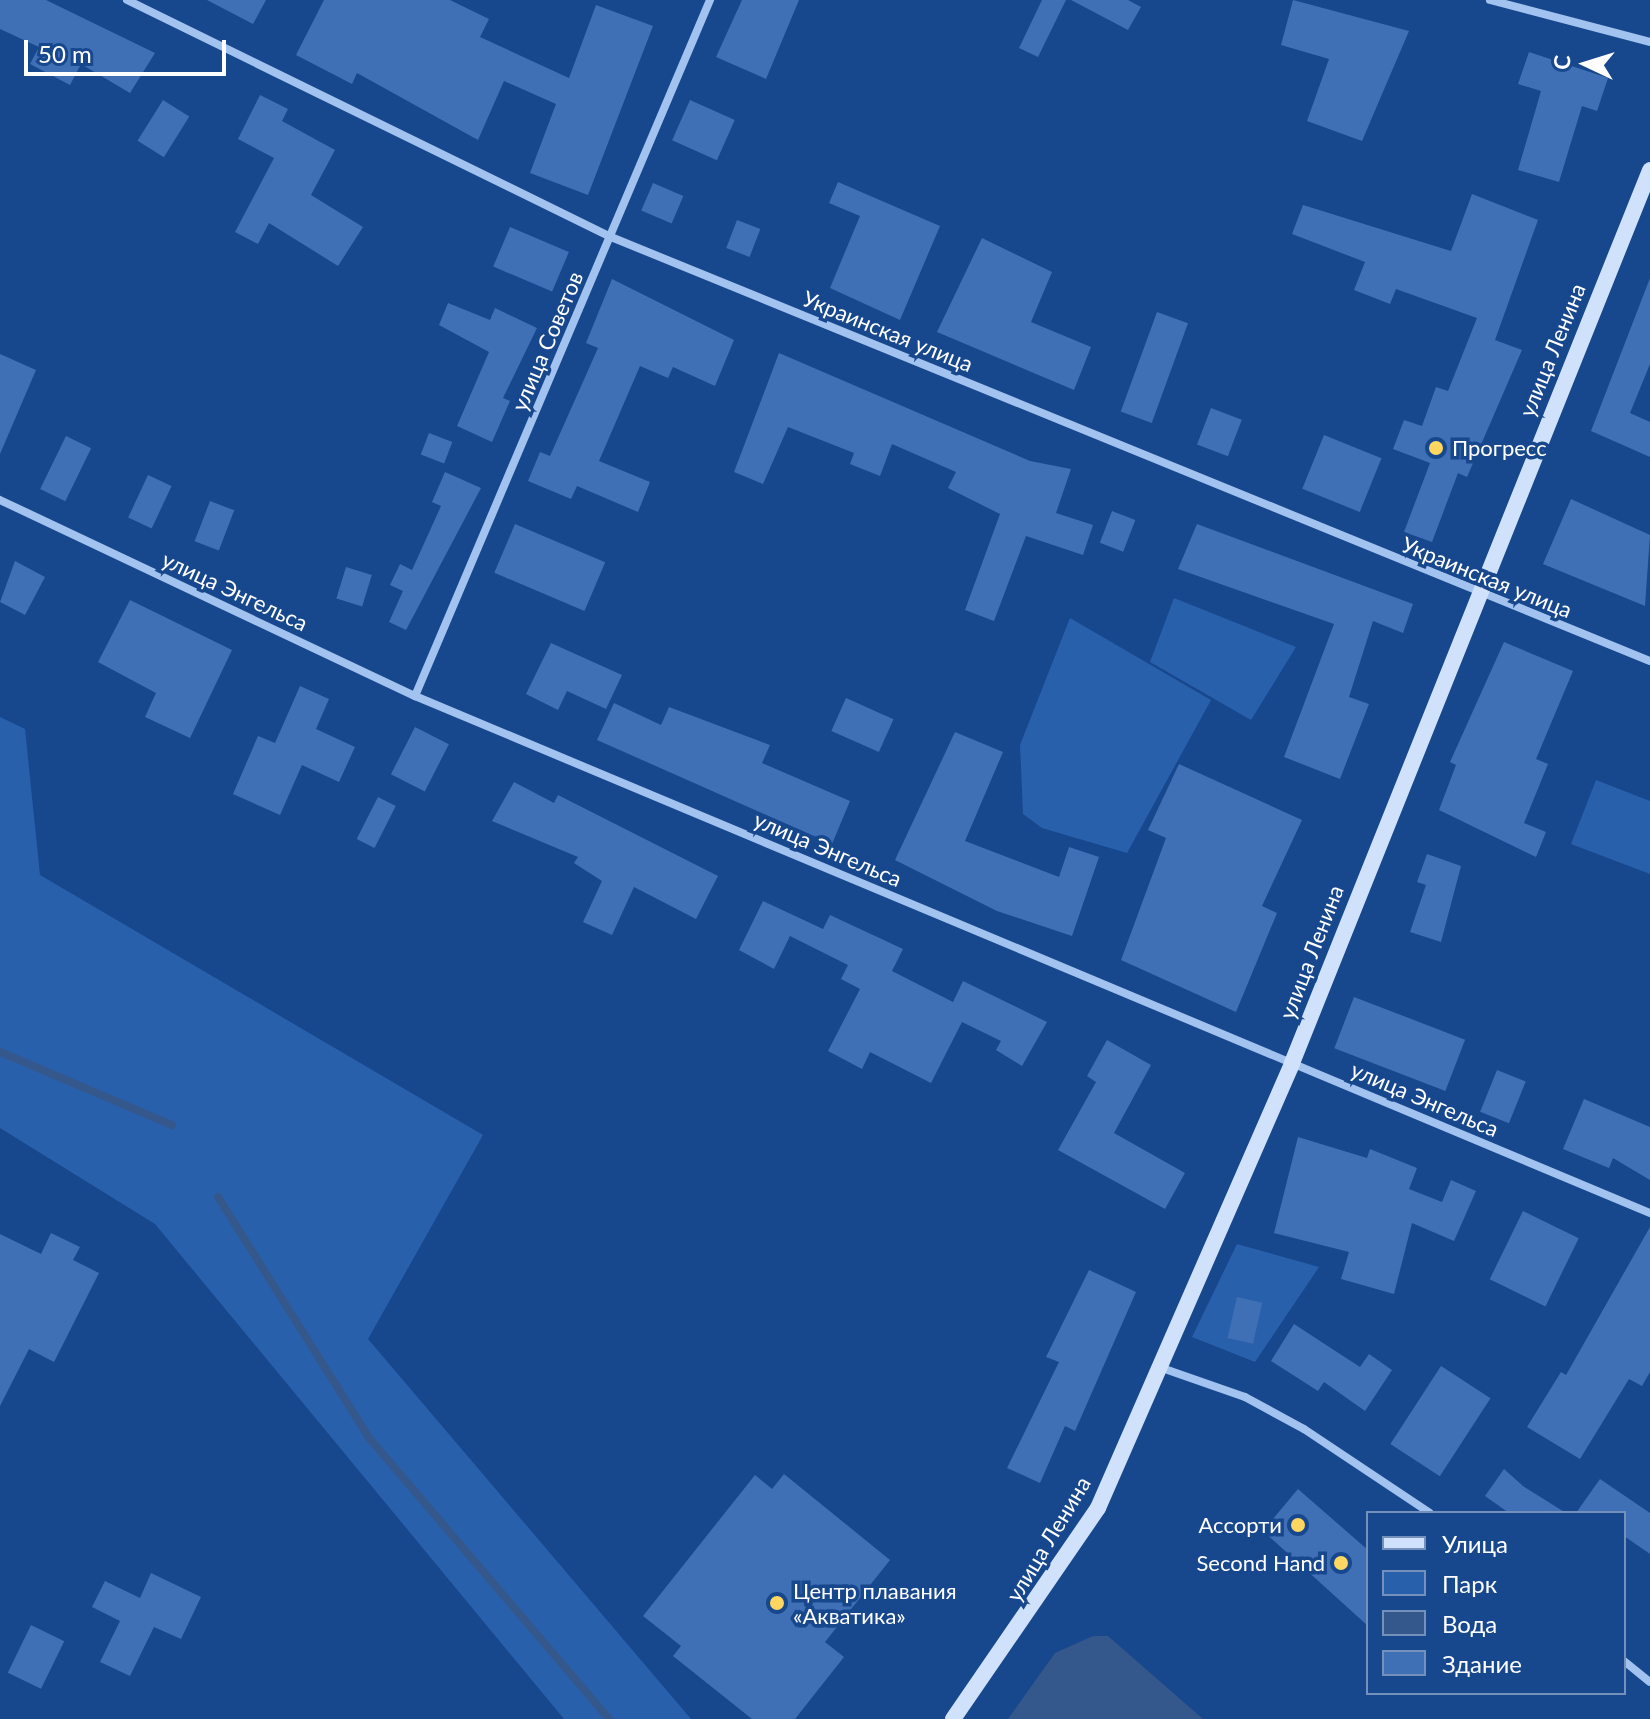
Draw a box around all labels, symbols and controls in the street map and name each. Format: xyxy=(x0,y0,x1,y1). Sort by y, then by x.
scale bar xyxy=(28,24,230,74)
north arrow xyxy=(1546,24,1626,104)
text: 50 m xyxy=(38,39,92,68)
text: С xyxy=(1548,54,1576,70)
street label: улица Советов xyxy=(506,267,588,415)
street label: улица Ленина xyxy=(1513,280,1591,420)
street label: Украинская улица xyxy=(799,285,977,377)
place label: Прогресс xyxy=(1452,435,1547,461)
marker: Прогресс xyxy=(1427,439,1445,457)
street label: Украинская улица xyxy=(1398,531,1576,623)
street label: улица Энгельса xyxy=(158,546,312,636)
street label: улица Энгельса xyxy=(750,806,906,892)
street label: улица Ленина xyxy=(1273,881,1349,1023)
street label: улица Энгельса xyxy=(1347,1056,1503,1142)
street label: улица Ленина xyxy=(1000,1472,1096,1606)
legend xyxy=(1366,1511,1626,1695)
place label: Ассорти xyxy=(1199,1512,1282,1538)
marker: Ассорти xyxy=(1289,1516,1307,1534)
text: Улица xyxy=(1442,1529,1508,1558)
place label: Second Hand xyxy=(1197,1550,1325,1576)
marker: Second Hand xyxy=(1332,1554,1350,1572)
text: Парк xyxy=(1442,1569,1497,1598)
place label: Центр плавания «Акватика» xyxy=(793,1577,957,1628)
marker: Центр плавания «Акватика» xyxy=(768,1594,786,1612)
text: Вода xyxy=(1442,1609,1497,1638)
text: Здание xyxy=(1442,1649,1522,1678)

